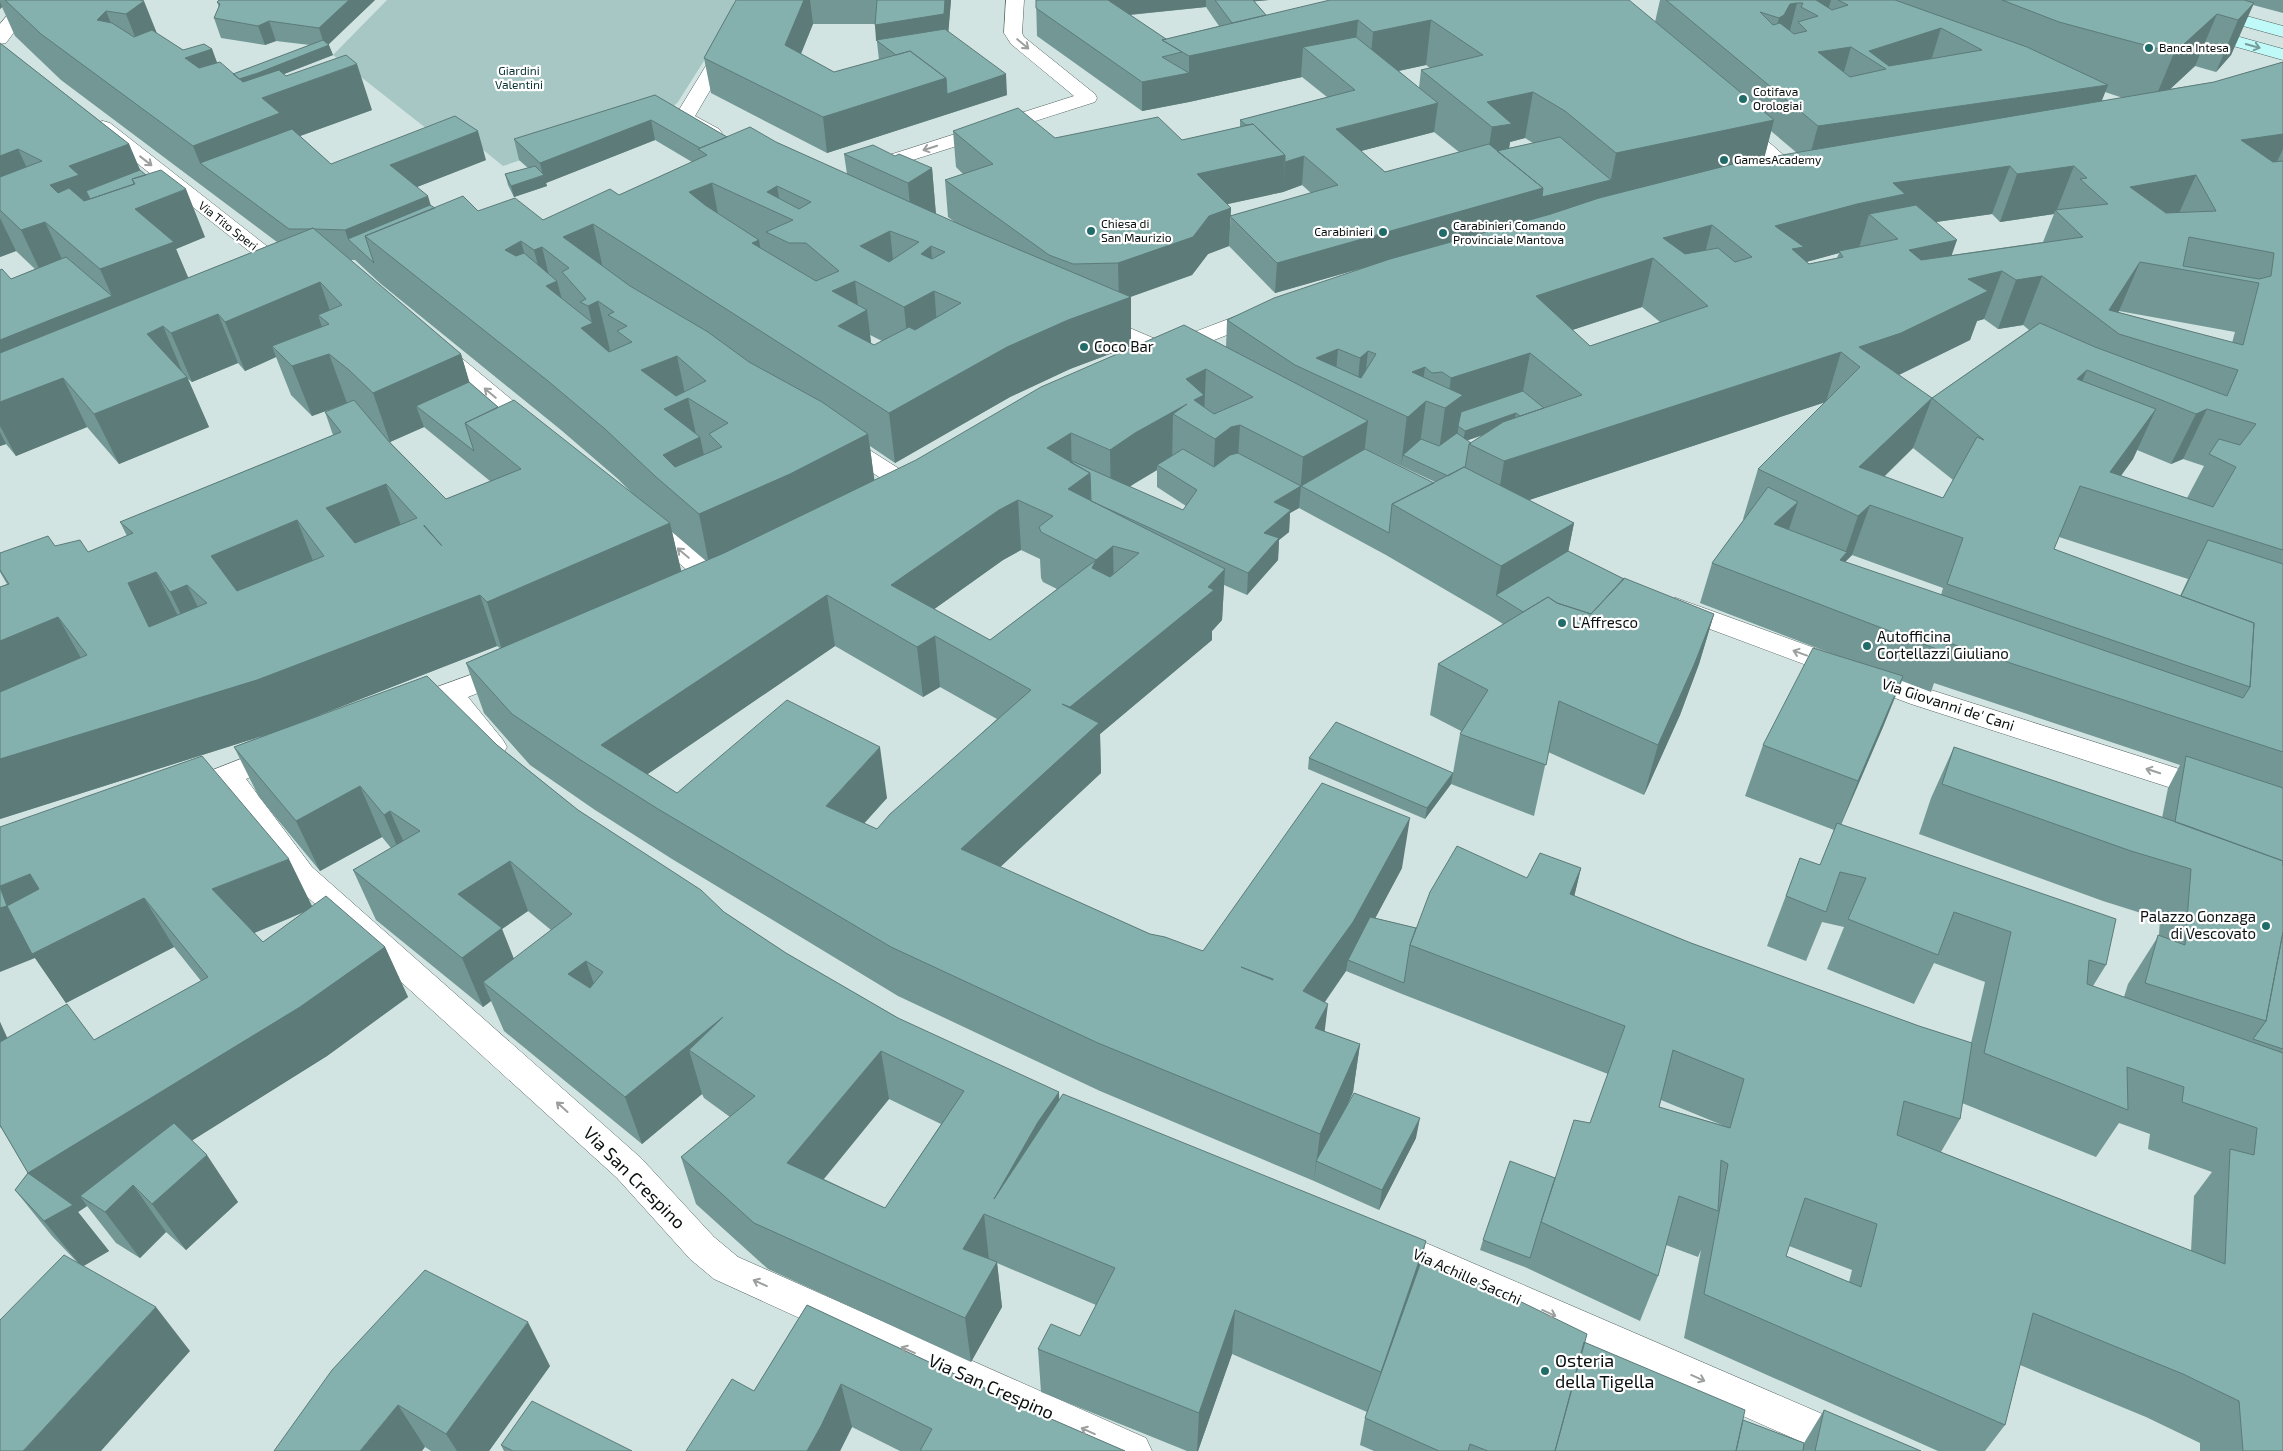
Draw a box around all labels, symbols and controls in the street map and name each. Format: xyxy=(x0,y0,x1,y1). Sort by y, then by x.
one-way arrow xyxy=(1016,39,1029,50)
place label: Banca Intesa xyxy=(2159,40,2229,54)
marker: Banca Intesa xyxy=(2143,42,2155,54)
one-way arrow xyxy=(2245,42,2261,52)
park label: Giardini Valentini xyxy=(495,63,543,91)
place label: Cotifava Orologiai xyxy=(1753,84,1802,112)
marker: Cotifava Orologiai xyxy=(1737,93,1749,105)
one-way arrow xyxy=(922,144,938,154)
place label: GamesAcademy xyxy=(1734,152,1822,166)
marker: GamesAcademy xyxy=(1718,154,1730,166)
one-way arrow xyxy=(139,155,152,166)
street label: Via Tito Speri xyxy=(196,198,261,253)
place label: Chiesa di San Maurizio xyxy=(1101,216,1172,244)
place label: Carabinieri Comando Provinciale Mantova xyxy=(1453,218,1566,246)
place label: Carabinieri xyxy=(1314,224,1373,238)
marker: Chiesa di San Maurizio xyxy=(1085,225,1097,237)
marker: Carabinieri xyxy=(1377,226,1389,238)
marker: Carabinieri Comando Provinciale Mantova xyxy=(1437,227,1449,239)
place label: Coco Bar xyxy=(1094,337,1154,355)
marker: Coco Bar xyxy=(1078,341,1090,353)
one-way arrow xyxy=(484,388,497,399)
one-way arrow xyxy=(676,548,689,559)
place label: L'Affresco xyxy=(1572,613,1638,631)
marker: L'Affresco xyxy=(1556,617,1568,629)
place label: Autofficina Cortellazzi Giuliano xyxy=(1877,627,2009,662)
marker: Autofficina Cortellazzi Giuliano xyxy=(1861,640,1873,652)
one-way arrow xyxy=(1793,648,1808,657)
street label: Via Giovanni de' Cani xyxy=(1880,674,2017,734)
one-way arrow xyxy=(2146,765,2162,775)
place label: Palazzo Gonzaga di Vescovato xyxy=(2140,907,2256,942)
marker: Palazzo Gonzaga di Vescovato xyxy=(2260,920,2272,932)
one-way arrow xyxy=(555,1101,568,1113)
street label: Via San Crespino xyxy=(579,1122,690,1233)
street label: Via Achille Sacchi xyxy=(1410,1244,1525,1308)
one-way arrow xyxy=(753,1278,768,1288)
one-way arrow xyxy=(1541,1309,1556,1319)
one-way arrow xyxy=(901,1344,916,1354)
street label: Via San Crespino xyxy=(925,1348,1058,1424)
place label: Osteria della Tigella xyxy=(1555,1349,1654,1392)
marker: Osteria della Tigella xyxy=(1539,1365,1551,1377)
one-way arrow xyxy=(1690,1374,1705,1384)
one-way arrow xyxy=(1081,1426,1096,1435)

